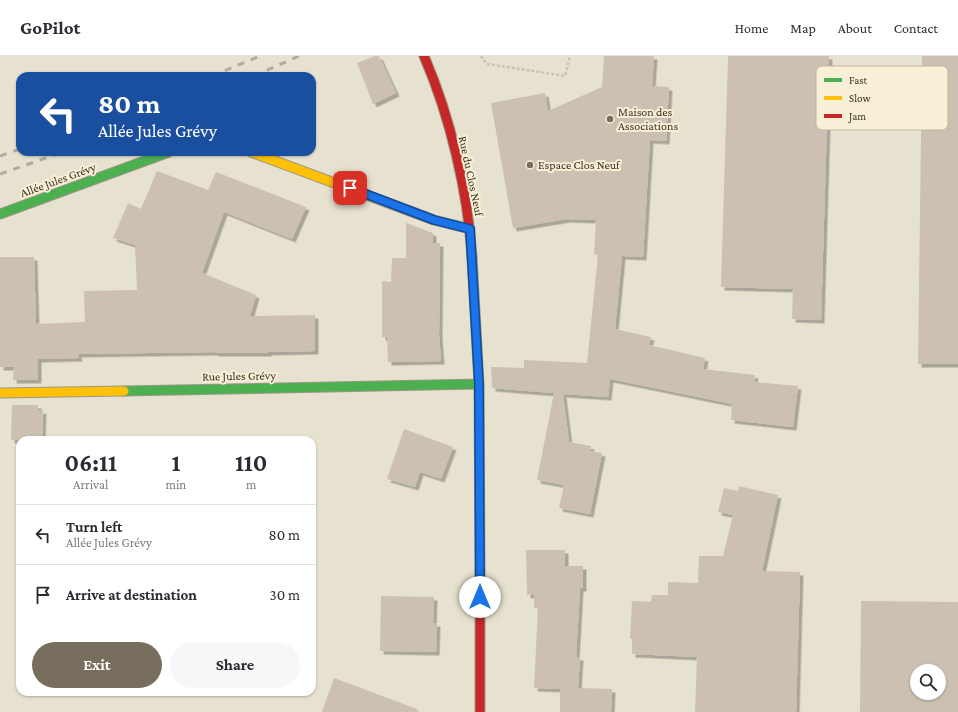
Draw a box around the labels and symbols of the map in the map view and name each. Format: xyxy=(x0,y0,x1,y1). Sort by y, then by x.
legend xyxy=(816,66,948,130)
text: Fast xyxy=(849,74,868,86)
text: Slow xyxy=(849,92,871,104)
place label: Maison des Associations xyxy=(618,105,678,133)
text: Jam xyxy=(848,110,866,123)
marker: Maison des Associations xyxy=(605,114,615,124)
street label: Rue du Clos Neuf xyxy=(456,135,487,219)
place label: Espace Clos Neuf xyxy=(538,158,621,172)
street label: Allée Jules Grévy xyxy=(18,160,98,200)
marker: Espace Clos Neuf xyxy=(525,160,535,170)
pin xyxy=(333,171,367,205)
street label: Rue Jules Grévy xyxy=(202,368,276,384)
position arrow xyxy=(459,576,501,618)

